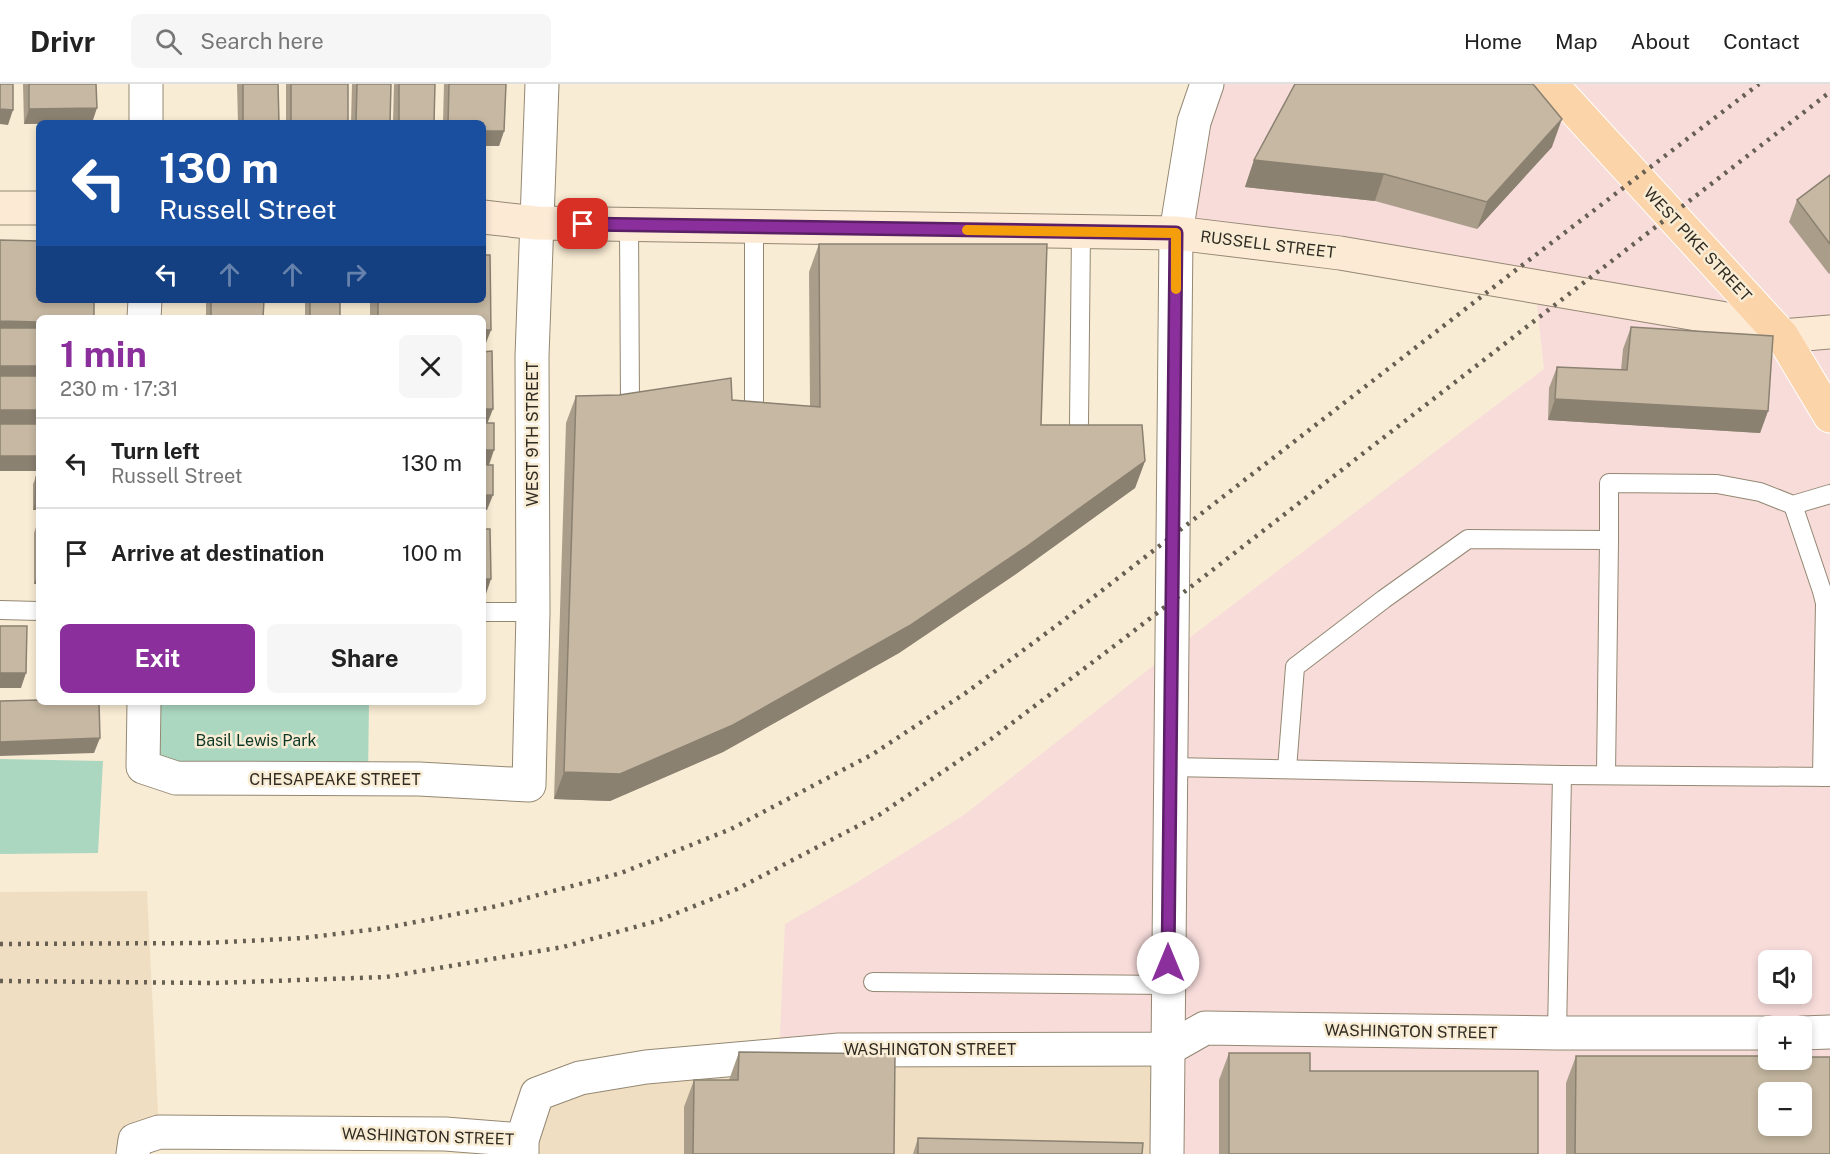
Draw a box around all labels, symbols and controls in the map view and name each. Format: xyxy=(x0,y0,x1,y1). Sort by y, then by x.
search box xyxy=(131,14,551,68)
text: Drivr xyxy=(30,25,95,58)
icon: search xyxy=(152,25,185,58)
text: Search here xyxy=(200,28,324,54)
text: Home xyxy=(1464,29,1522,54)
text: Map xyxy=(1555,29,1598,54)
text: About xyxy=(1631,29,1690,54)
text: Contact xyxy=(1723,29,1800,54)
text: 130 m xyxy=(159,143,279,192)
icon: left xyxy=(60,144,138,222)
street label: WEST PIKE STREET xyxy=(1640,183,1756,306)
text: Russell Street xyxy=(159,193,337,225)
pin xyxy=(557,198,608,249)
icon: arrive xyxy=(566,207,599,240)
street label: RUSSELL STREET xyxy=(1199,227,1337,262)
icon: left xyxy=(150,258,183,291)
icon: ahead xyxy=(213,258,246,291)
icon: ahead xyxy=(276,258,309,291)
icon: right xyxy=(339,258,372,291)
text: 1 min xyxy=(60,333,147,375)
button: close xyxy=(399,335,462,398)
street label: WEST 9TH STREET xyxy=(523,361,542,507)
text: 230 m · 17:31 xyxy=(60,377,178,401)
text: Turn left xyxy=(111,438,200,464)
icon: left xyxy=(60,447,93,480)
text: 130 m xyxy=(401,450,462,476)
text: Russell Street xyxy=(111,464,243,488)
icon: arrive xyxy=(60,537,93,570)
text: Arrive at destination xyxy=(111,540,324,566)
text: 100 m xyxy=(402,540,462,566)
button: Exit xyxy=(60,624,255,693)
button: Share xyxy=(267,624,462,693)
park label: Basil Lewis Park xyxy=(196,731,316,750)
street label: CHESAPEAKE STREET xyxy=(249,770,421,789)
position arrow xyxy=(1136,931,1200,995)
map controls xyxy=(1758,950,1812,1136)
button: sound xyxy=(1758,950,1812,1004)
button: + xyxy=(1758,1016,1812,1070)
street label: WASHINGTON STREET xyxy=(1324,1020,1498,1043)
street label: WASHINGTON STREET xyxy=(844,1040,1017,1059)
button: − xyxy=(1758,1082,1812,1136)
street label: WASHINGTON STREET xyxy=(341,1124,515,1149)

